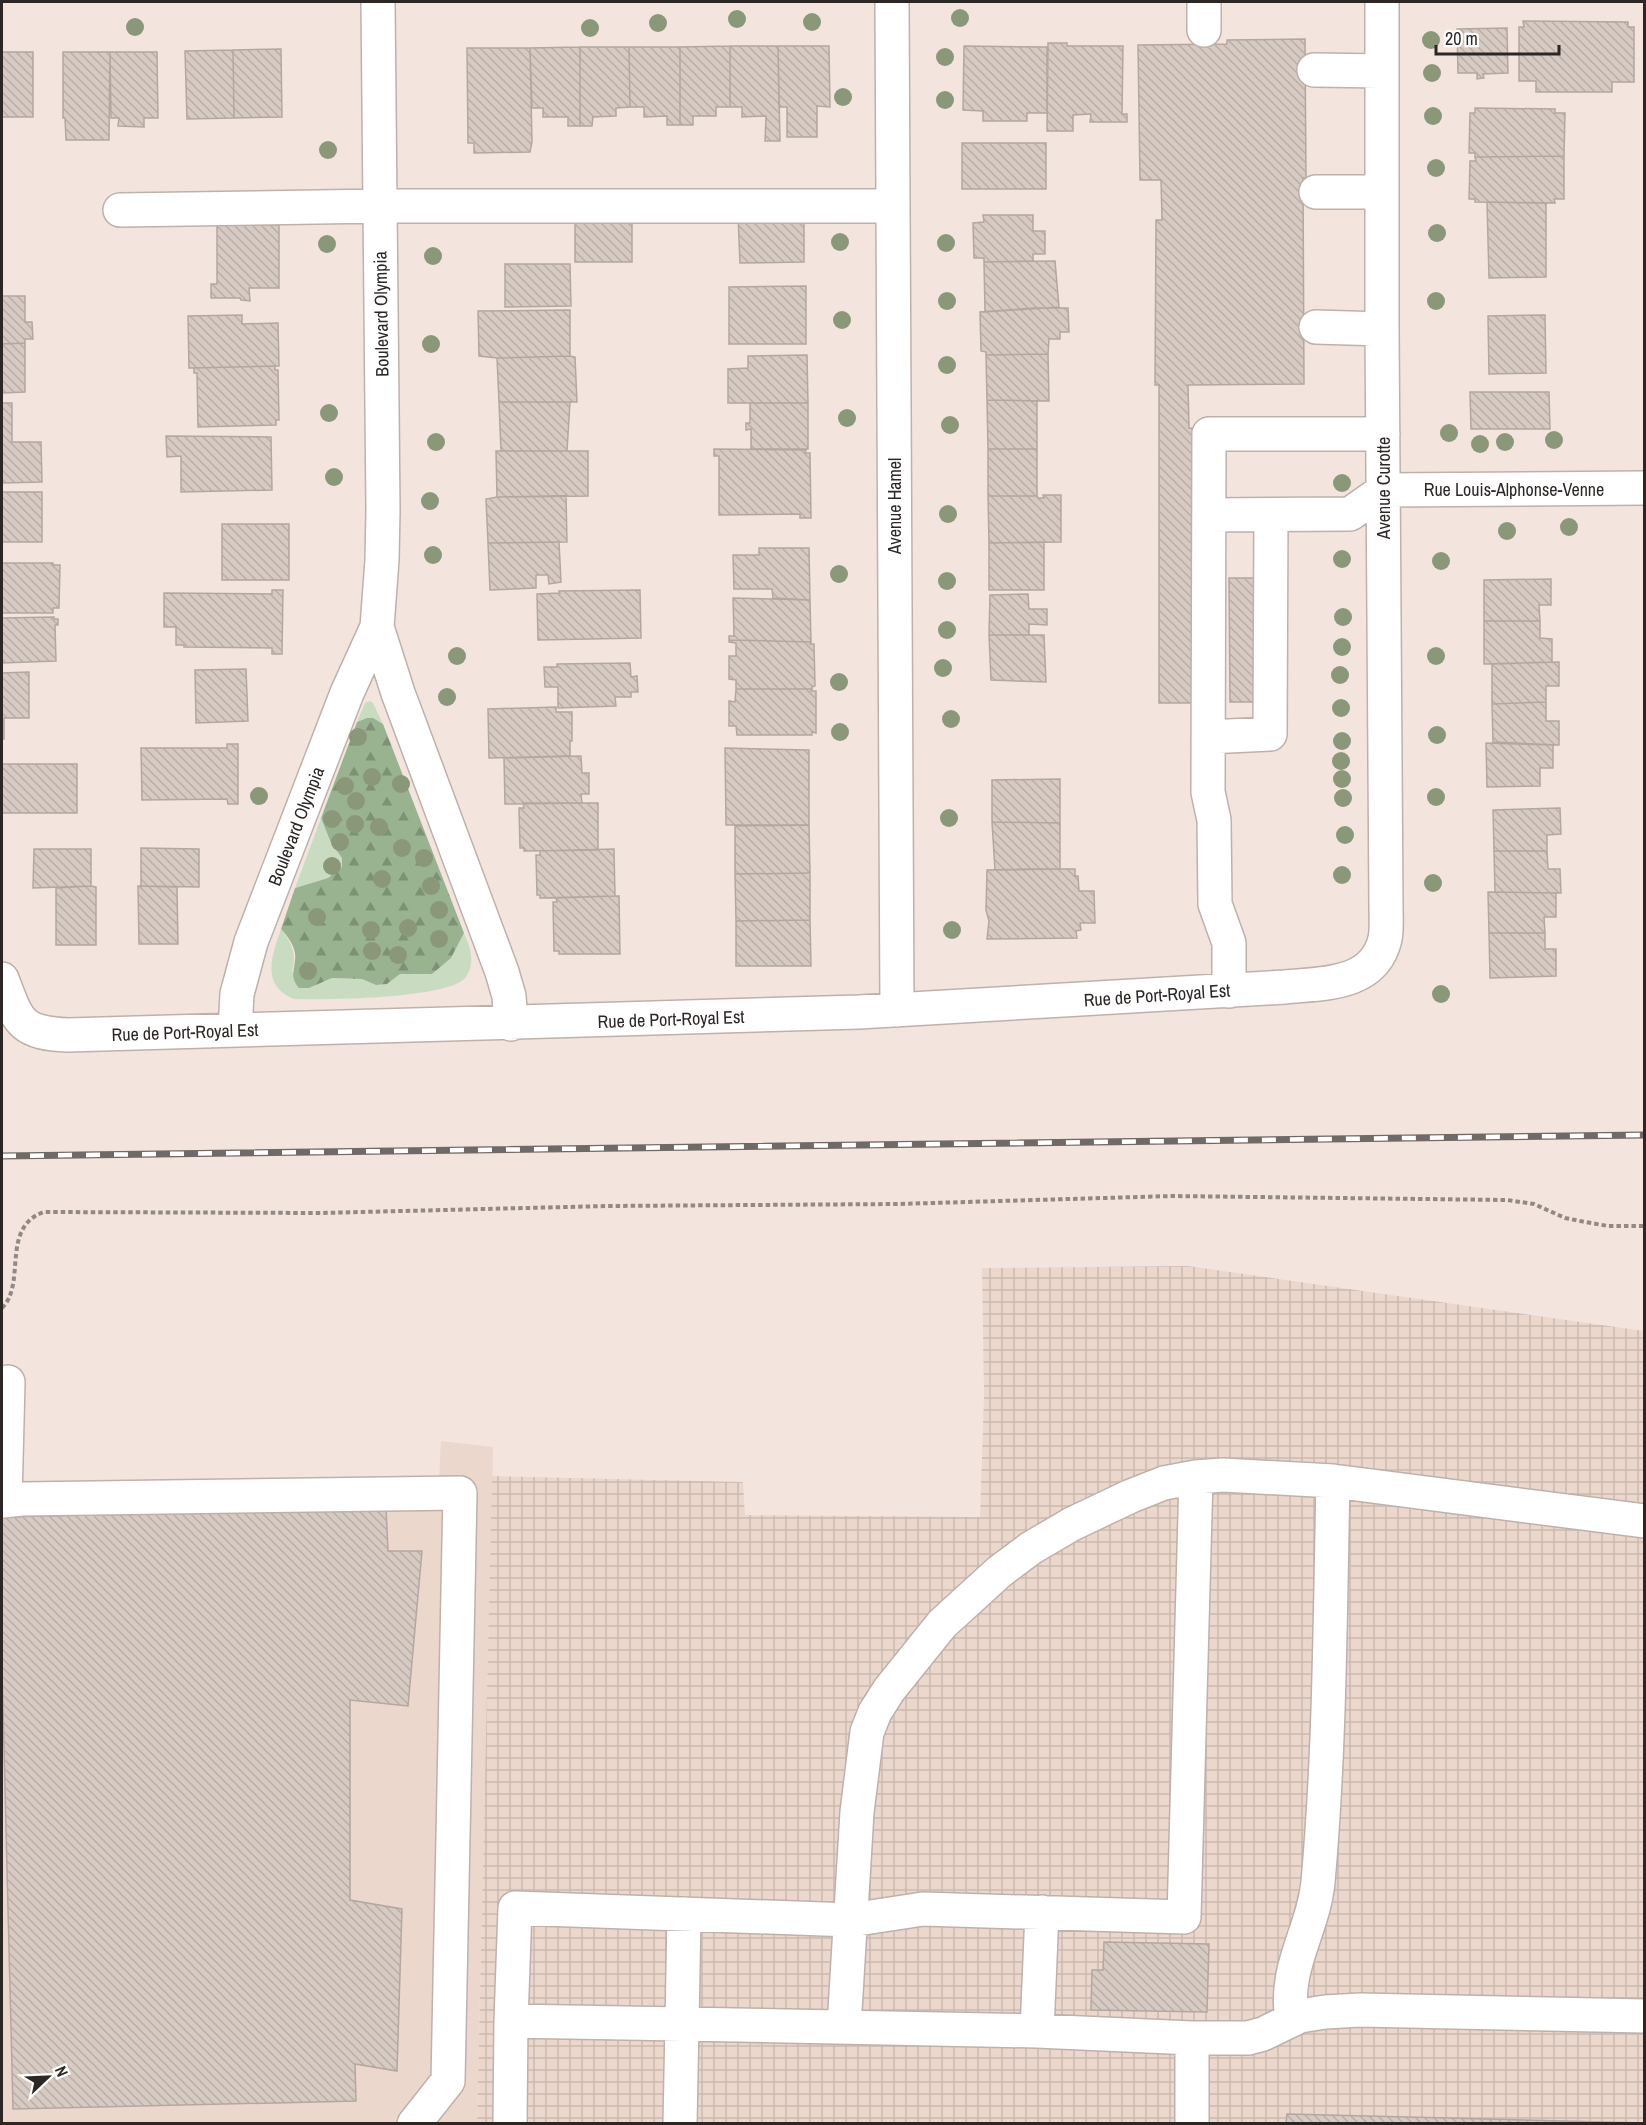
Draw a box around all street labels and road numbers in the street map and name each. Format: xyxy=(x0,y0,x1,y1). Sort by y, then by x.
street label: Boulevard Olympia xyxy=(367,251,395,377)
street label: Avenue Curotte xyxy=(1371,437,1396,540)
street label: Avenue Hamel xyxy=(882,458,907,555)
street label: Rue Louis-Alphonse-Venne xyxy=(1424,477,1604,502)
street label: Boulevard Olympia xyxy=(262,763,330,889)
street label: Rue de Port-Royal Est xyxy=(1083,977,1231,1013)
street label: Rue de Port-Royal Est xyxy=(597,1004,745,1034)
street label: Rue de Port-Royal Est xyxy=(111,1017,259,1047)

